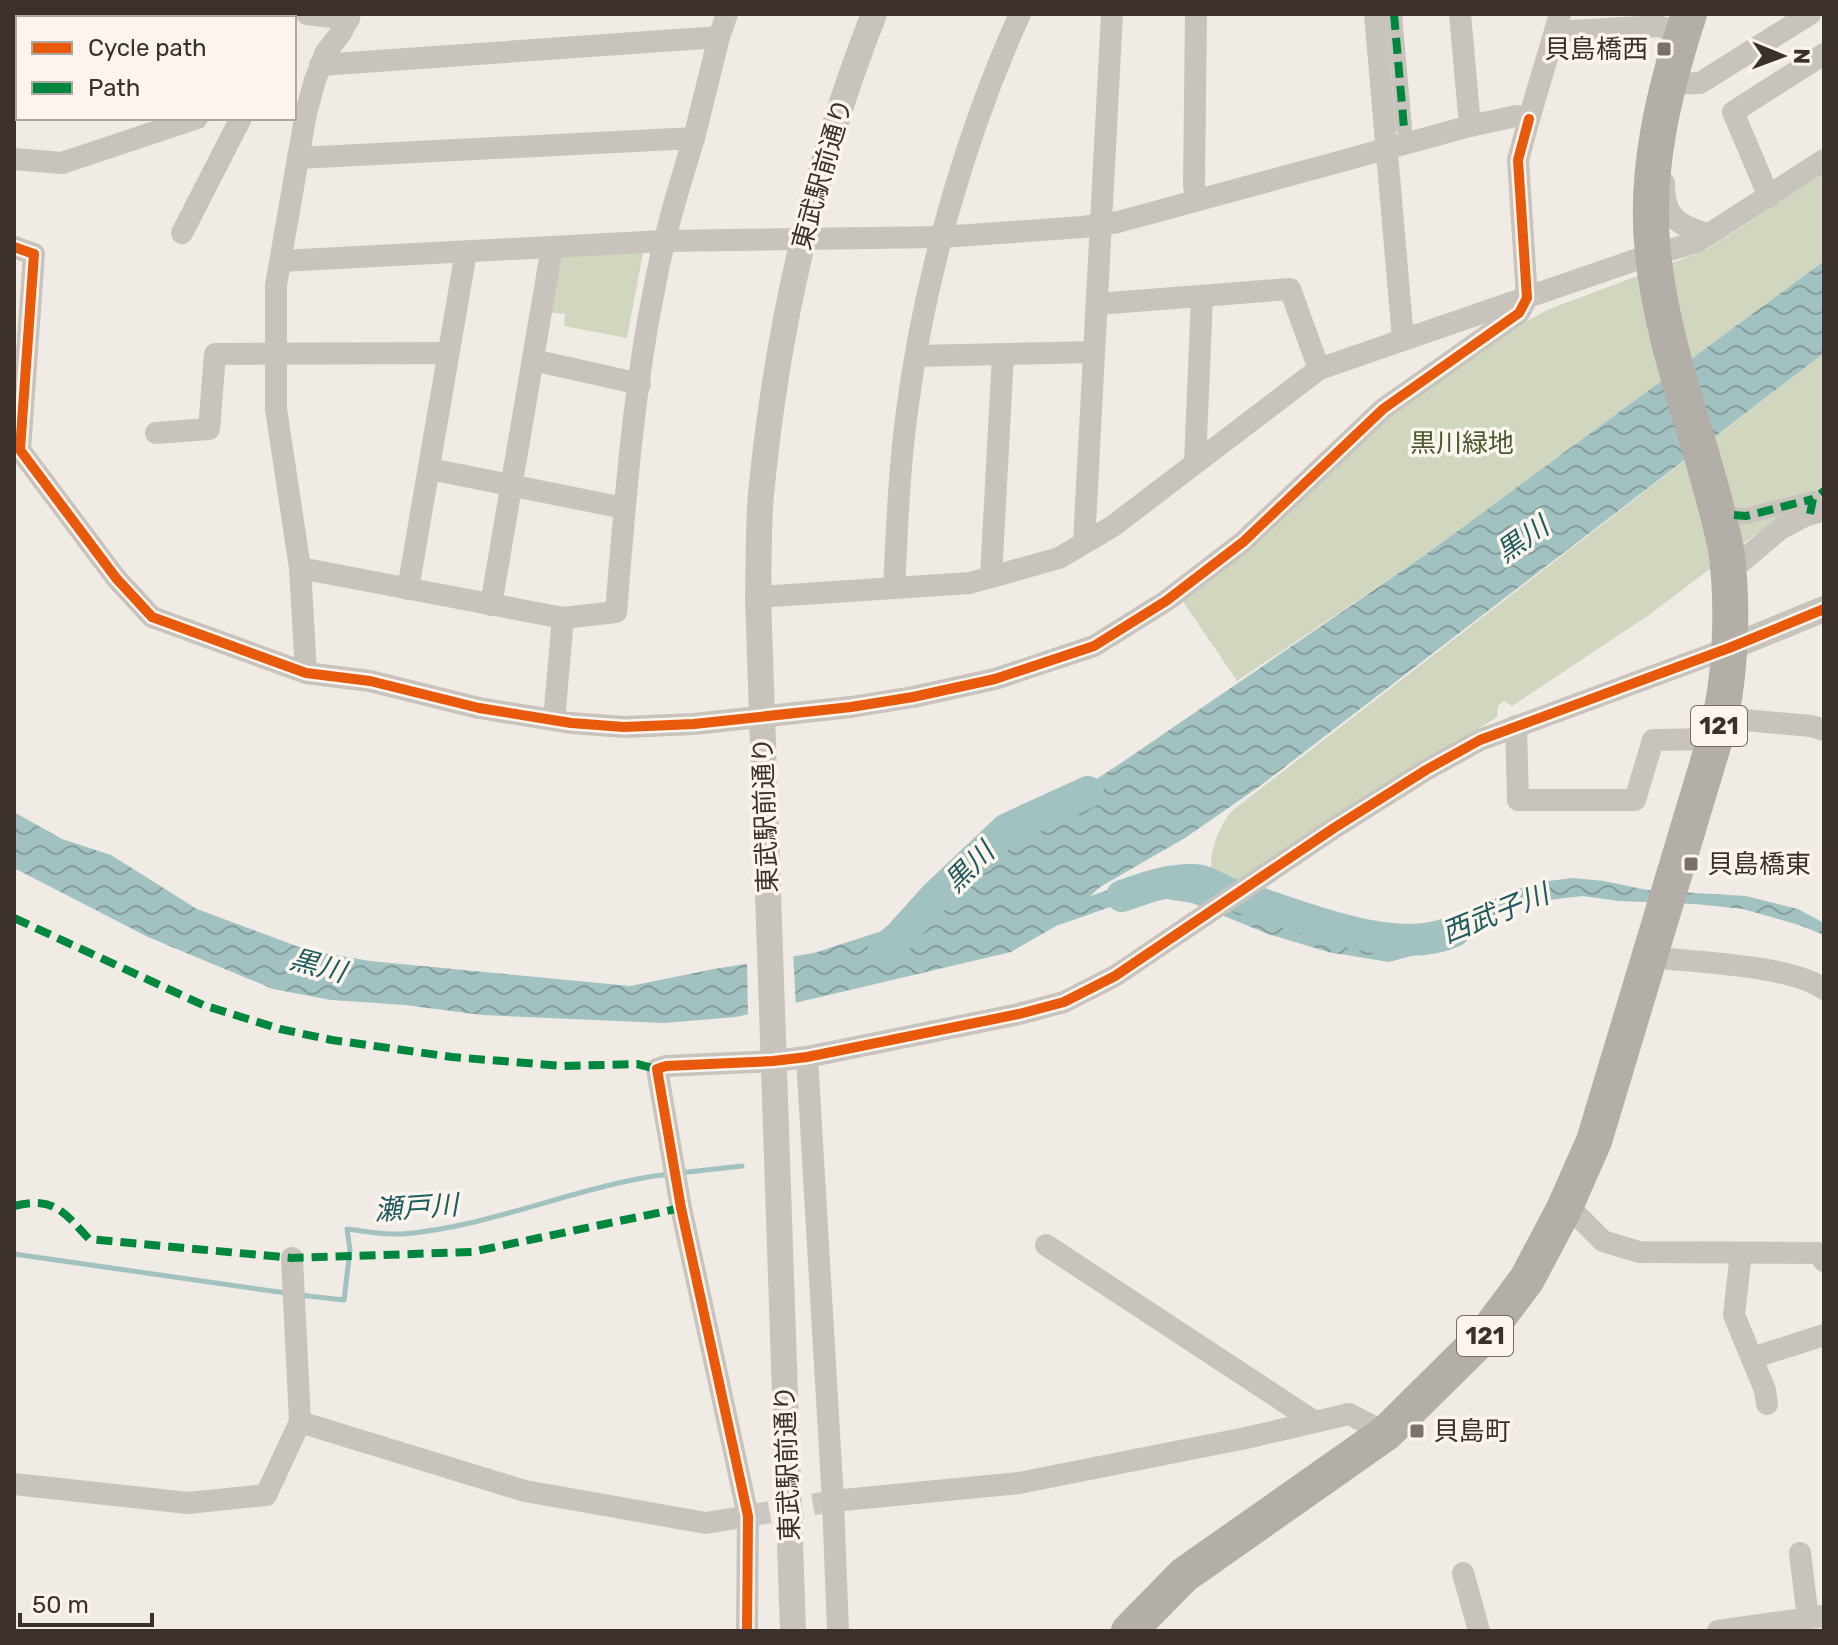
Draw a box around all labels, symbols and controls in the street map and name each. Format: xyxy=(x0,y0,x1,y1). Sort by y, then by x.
legend xyxy=(16,16,296,120)
north arrow xyxy=(1742,16,1822,96)
text: Cycle path xyxy=(88,34,207,62)
place label: 貝島橋西 xyxy=(1544,34,1648,65)
marker: 貝島橋西 xyxy=(1655,40,1673,58)
text: N xyxy=(1788,48,1815,64)
text: Path xyxy=(88,74,140,102)
street label: 東武駅前通り xyxy=(786,95,859,253)
park label: 黒川緑地 xyxy=(1410,428,1514,459)
water label: 黒川 xyxy=(1490,508,1557,569)
road number: 121 xyxy=(1691,706,1747,746)
street label: 東武駅前通り xyxy=(747,736,784,893)
water label: 黒川 xyxy=(938,834,1003,899)
place label: 貝島橋東 xyxy=(1707,849,1811,880)
marker: 貝島橋東 xyxy=(1682,855,1700,873)
water label: 西武子川 xyxy=(1437,876,1556,950)
water label: 黒川 xyxy=(287,942,352,989)
water label: 瀬戸川 xyxy=(373,1188,462,1227)
road number: 121 xyxy=(1457,1316,1513,1356)
street label: 東武駅前通り xyxy=(769,1384,806,1541)
place label: 貝島町 xyxy=(1433,1416,1511,1447)
marker: 貝島町 xyxy=(1408,1422,1426,1440)
scale bar xyxy=(20,1577,152,1627)
text: 50 m xyxy=(32,1591,89,1619)

